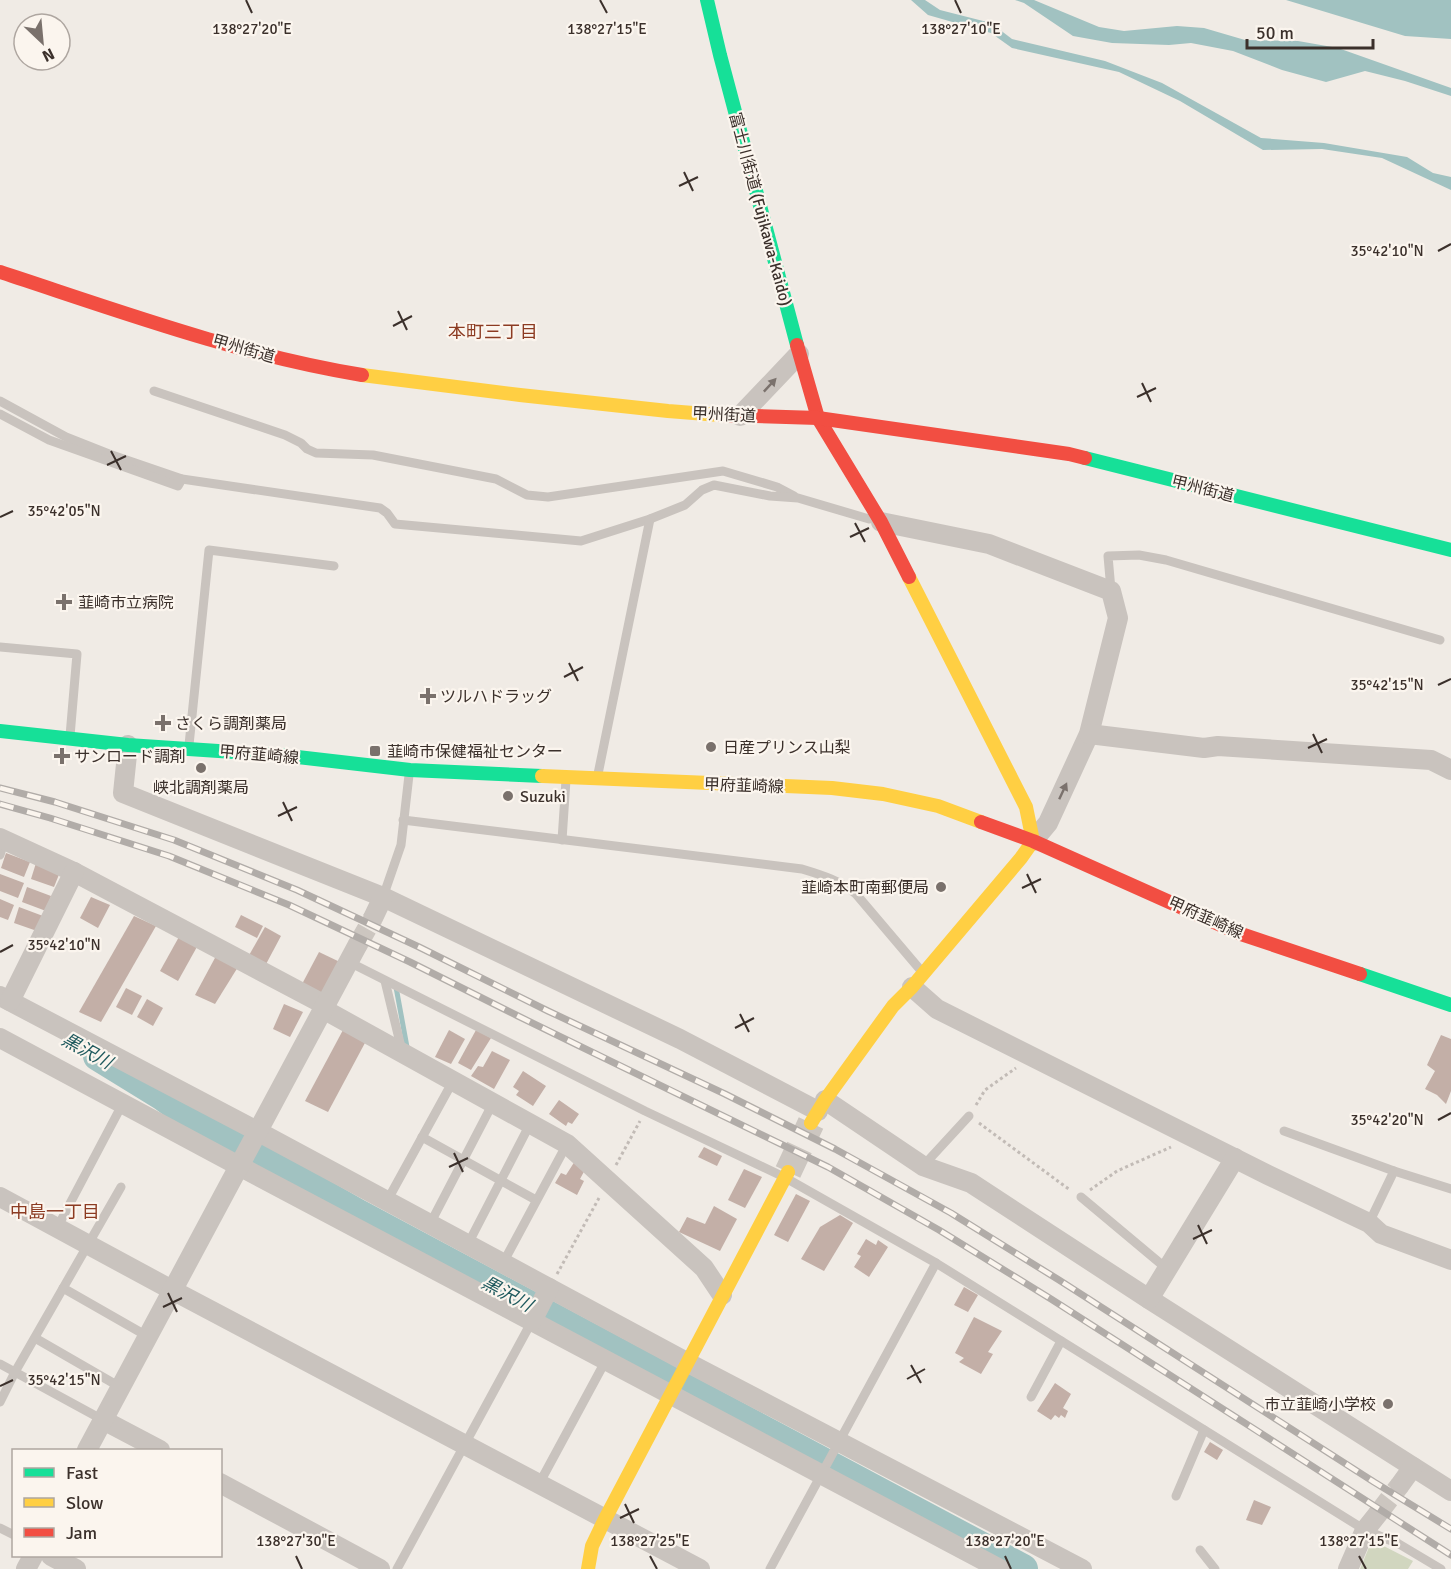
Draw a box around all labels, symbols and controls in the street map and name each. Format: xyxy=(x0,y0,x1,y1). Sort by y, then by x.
north arrow xyxy=(12,12,72,72)
scale bar xyxy=(1247,12,1373,50)
text: 138°27'20"E xyxy=(212,20,292,38)
text: 138°27'15"E xyxy=(567,20,647,38)
text: 138°27'10"E xyxy=(921,20,1001,38)
text: 50 m xyxy=(1256,22,1294,44)
text: N xyxy=(39,43,58,66)
street label: 富士川街道 (Fujikawa-Kaido) xyxy=(725,110,795,308)
text: 35°42'10"N xyxy=(1350,242,1424,260)
district label: 本町三丁目 xyxy=(448,321,538,343)
street label: 甲州街道 xyxy=(210,331,277,367)
one-way arrow xyxy=(763,378,776,393)
street label: 甲州街道 xyxy=(691,403,756,427)
street label: 甲州街道 xyxy=(1169,472,1236,506)
text: 35°42'05"N xyxy=(27,502,101,520)
marker: 韮崎市立病院 xyxy=(55,593,73,611)
place label: 韮崎市立病院 xyxy=(78,593,174,613)
text: 35°42'15"N xyxy=(1350,676,1424,694)
place label: ツルハドラッグ xyxy=(440,687,552,707)
marker: ツルハドラッグ xyxy=(421,689,435,703)
place label: さくら調剤薬局 xyxy=(175,714,287,734)
marker: さくら調剤薬局 xyxy=(156,716,170,730)
place label: 日産プリンス山梨 xyxy=(723,738,851,758)
marker: 日産プリンス山梨 xyxy=(704,740,718,754)
street label: 甲府韮崎線 xyxy=(218,742,300,768)
place label: 韮崎市保健福祉センター xyxy=(387,742,563,762)
marker: 韮崎市保健福祉センター xyxy=(368,744,382,758)
place label: サンロード調剤 xyxy=(74,747,186,767)
marker: サンロード調剤 xyxy=(55,749,69,763)
marker: 峡北調剤薬局 xyxy=(194,761,208,775)
street label: 甲府韮崎線 xyxy=(704,775,784,797)
place label: 峡北調剤薬局 xyxy=(153,778,249,798)
one-way arrow xyxy=(1058,783,1067,800)
place label: Suzuki xyxy=(520,787,566,807)
marker: Suzuki xyxy=(501,789,515,803)
place label: 韮崎本町南郵便局 xyxy=(801,878,929,898)
marker: 韮崎本町南郵便局 xyxy=(934,880,948,894)
street label: 甲府韮崎線 xyxy=(1165,893,1246,943)
text: 35°42'10"N xyxy=(27,936,101,954)
water label: 黒沢川 xyxy=(58,1028,118,1075)
text: 35°42'20"N xyxy=(1350,1111,1424,1129)
district label: 中島一丁目 xyxy=(10,1201,100,1223)
water label: 黒沢川 xyxy=(478,1272,538,1317)
text: 35°42'15"N xyxy=(27,1371,101,1389)
place label: 市立韮崎小学校 xyxy=(1264,1395,1376,1415)
marker: 市立韮崎小学校 xyxy=(1381,1397,1395,1411)
legend xyxy=(12,1449,222,1557)
text: Fast xyxy=(66,1462,98,1484)
text: Slow xyxy=(66,1492,103,1514)
text: Jam xyxy=(66,1522,97,1544)
text: 138°27'30"E xyxy=(256,1532,336,1550)
text: 138°27'25"E xyxy=(610,1532,690,1550)
text: 138°27'20"E xyxy=(965,1532,1045,1550)
text: 138°27'15"E xyxy=(1319,1532,1399,1550)

